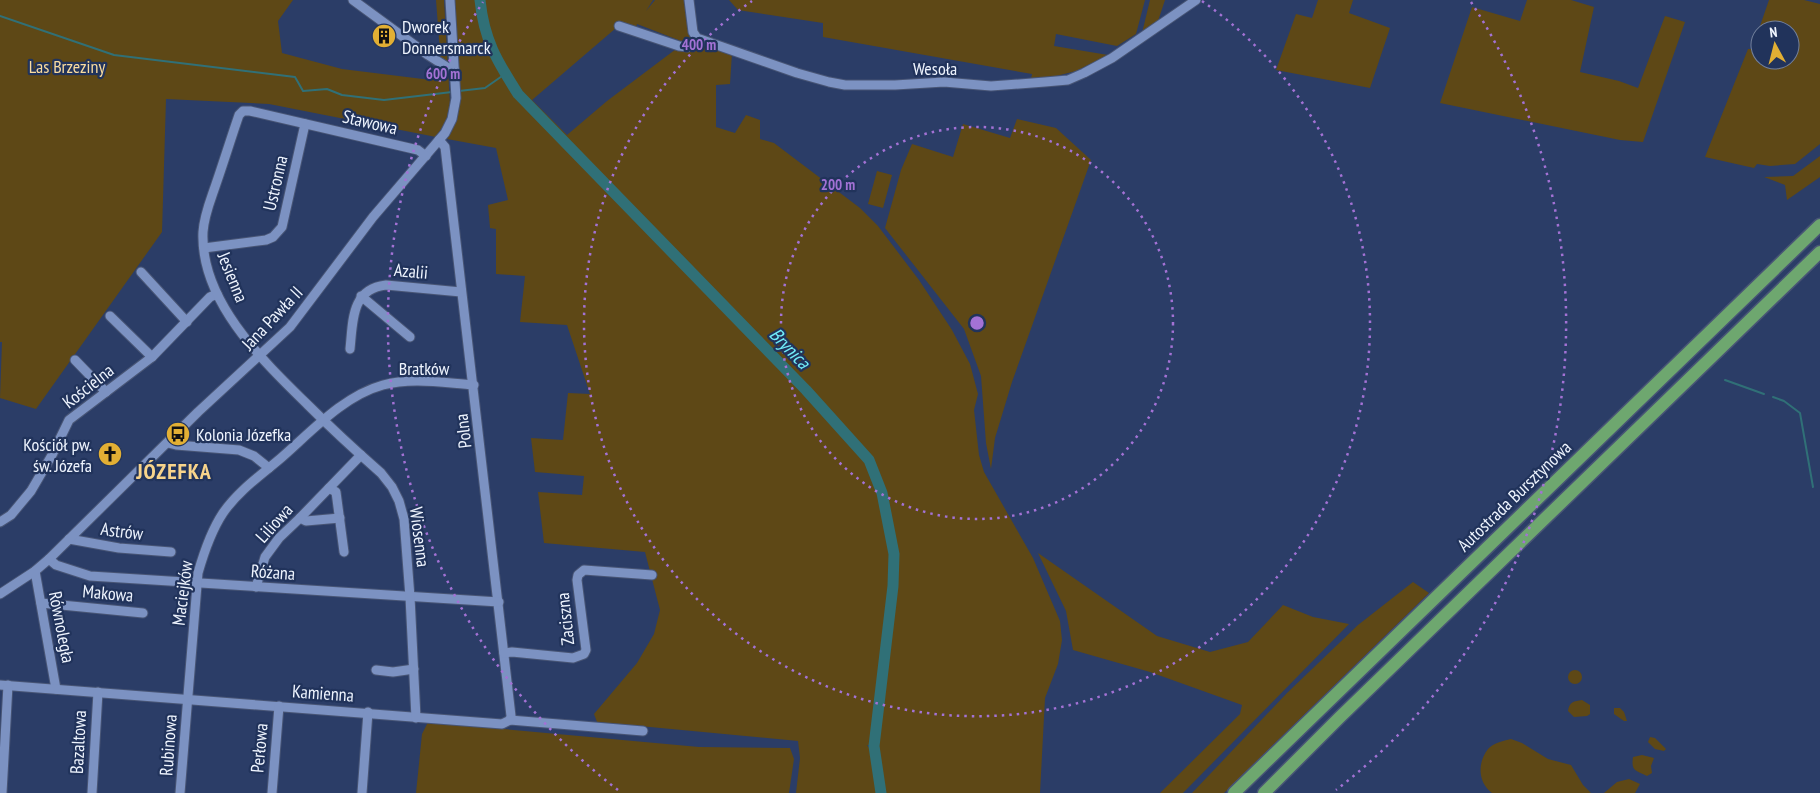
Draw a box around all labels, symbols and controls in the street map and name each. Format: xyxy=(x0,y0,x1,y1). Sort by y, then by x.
place label: Dworek Donnersmarck xyxy=(402,15,491,59)
north arrow xyxy=(1750,20,1800,70)
building icon: Dworek Donnersmarck xyxy=(371,23,397,49)
text: N xyxy=(1769,23,1778,41)
text: 400 m xyxy=(682,35,716,54)
park label: Las Brzeziny xyxy=(29,55,105,78)
street label: Wesoła xyxy=(913,57,957,80)
text: 600 m xyxy=(426,64,460,83)
street label: Stawowa xyxy=(340,105,400,139)
street label: Ustronna xyxy=(257,153,293,213)
text: 200 m xyxy=(821,175,855,194)
street label: Jesienna xyxy=(212,248,253,306)
street label: Azalii xyxy=(393,258,429,284)
street label: Jana Pawła II xyxy=(236,281,308,356)
centre of rings xyxy=(968,314,986,332)
water label: Brynica xyxy=(765,322,816,375)
street label: Bratków xyxy=(399,357,450,380)
street label: Kościelna xyxy=(58,359,118,413)
street label: Polna xyxy=(449,412,477,450)
bus stop icon: Kolonia Józefka xyxy=(165,421,191,447)
place label: Kolonia Józefka xyxy=(196,423,291,446)
place label: Kościół pw. św. Józefa xyxy=(23,433,92,477)
street label: Autostrada Bursztynowa xyxy=(1452,436,1576,556)
church icon: Kościół pw. św. Józefa xyxy=(97,441,123,467)
district label: JÓZEFKA xyxy=(135,457,212,485)
street label: Liliowa xyxy=(250,499,298,547)
street label: Wiosenna xyxy=(405,506,435,568)
street label: Astrów xyxy=(99,517,145,545)
street label: Maciejków xyxy=(167,559,197,627)
street label: Różana xyxy=(250,559,296,585)
street label: Makowa xyxy=(82,579,134,607)
street label: Równoległa xyxy=(44,589,80,665)
street label: Zaciszna xyxy=(551,592,579,646)
street label: Kamienna xyxy=(291,679,355,707)
street label: Bazaltowa xyxy=(65,710,91,774)
street label: Rubinowa xyxy=(154,714,182,776)
street label: Perłowa xyxy=(245,722,273,774)

